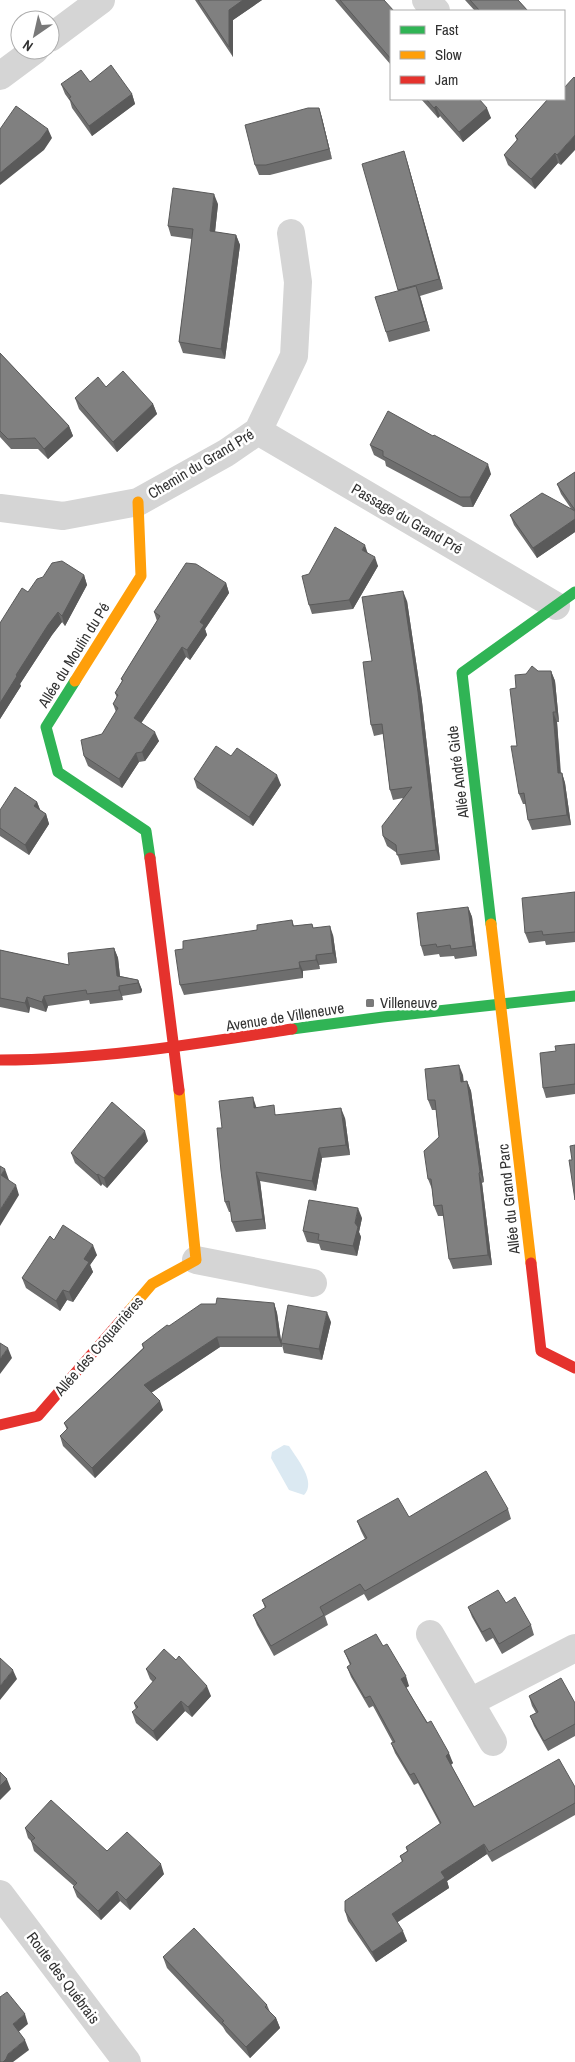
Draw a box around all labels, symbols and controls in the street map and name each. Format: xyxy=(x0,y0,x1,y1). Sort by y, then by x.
north arrow xyxy=(10,10,60,60)
legend xyxy=(390,10,565,100)
text: Fast xyxy=(435,19,459,40)
text: N xyxy=(19,36,36,56)
text: Slow xyxy=(435,44,462,65)
text: Jam xyxy=(435,69,458,90)
street label: Chemin du Grand Pré xyxy=(144,424,258,504)
street label: Passage du Grand Pré xyxy=(348,478,467,559)
street label: Allée du Moulin du Pé xyxy=(32,598,114,712)
street label: Allée André Gide xyxy=(441,724,474,820)
place label: Villeneuve xyxy=(380,992,437,1013)
street label: Avenue de Villeneuve xyxy=(223,997,346,1036)
marker: Villeneuve xyxy=(364,997,376,1009)
street label: Allée du Grand Parc xyxy=(492,1143,525,1256)
street label: Allée des Coquarrières xyxy=(49,1291,148,1401)
street label: Route des Québrais xyxy=(22,1927,105,2028)

